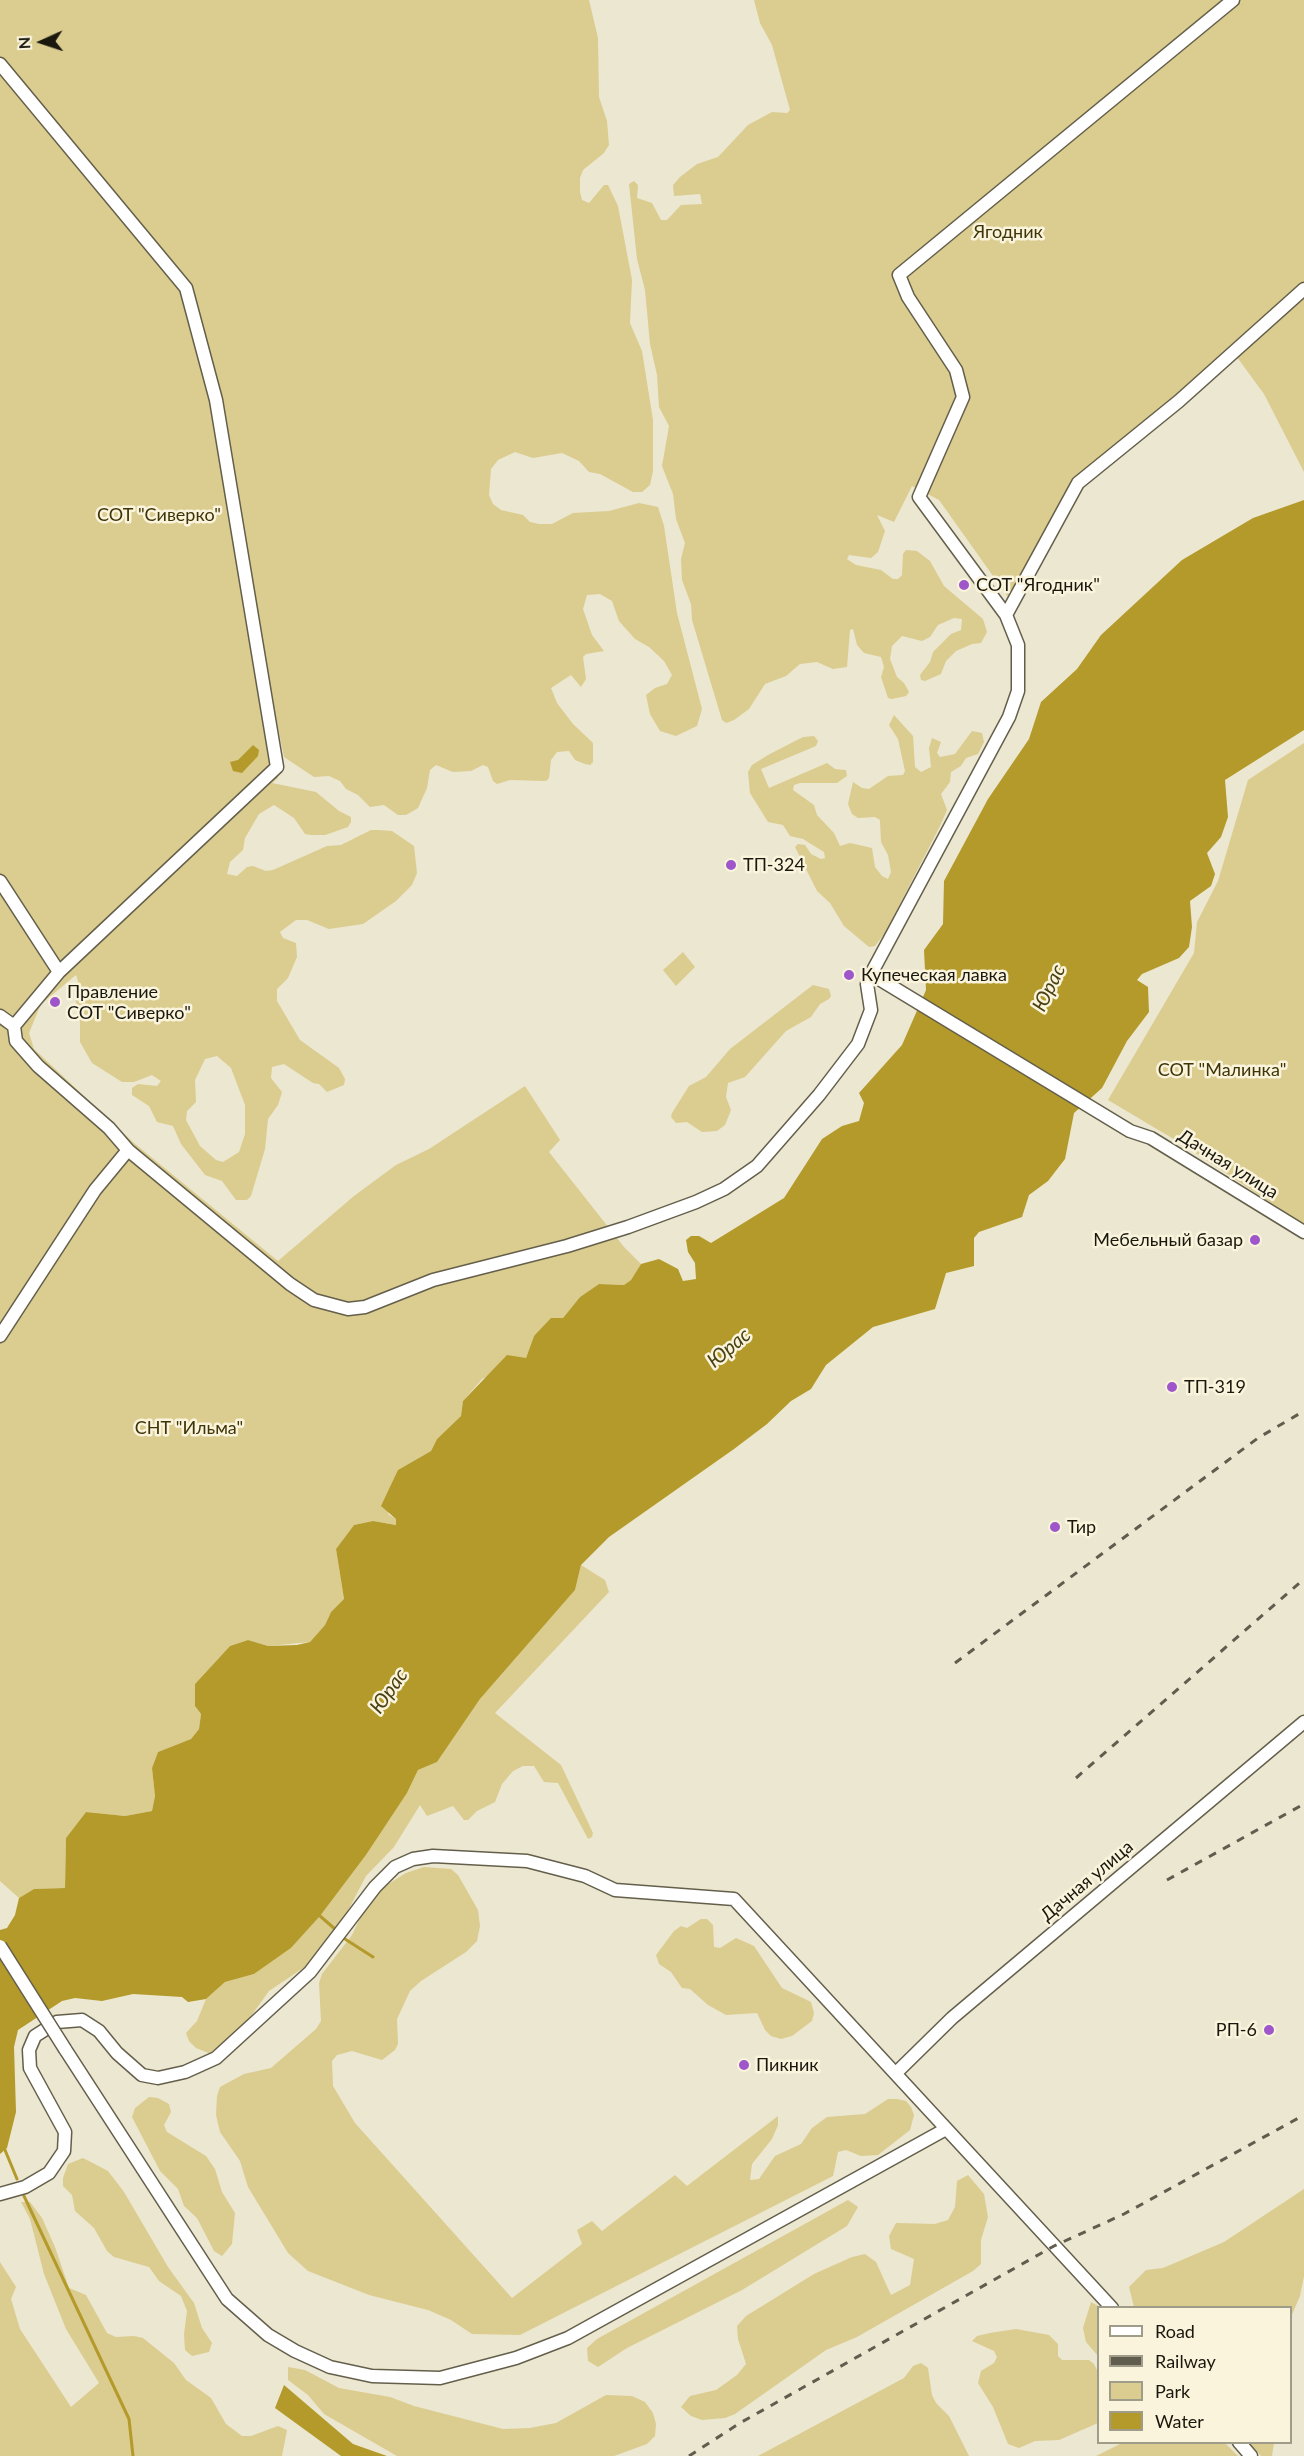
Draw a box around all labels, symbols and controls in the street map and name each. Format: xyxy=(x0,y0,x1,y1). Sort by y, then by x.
north arrow xyxy=(12,12,72,72)
text: N xyxy=(14,36,33,50)
park label: Ягодник xyxy=(973,221,1043,243)
park label: СОТ "Сиверко" xyxy=(97,504,221,526)
place label: СОТ "Ягодник" xyxy=(976,574,1100,596)
marker: СОТ "Ягодник" xyxy=(957,578,971,592)
place label: ТП-324 xyxy=(743,854,805,876)
marker: ТП-324 xyxy=(724,858,738,872)
water label: Юрас xyxy=(1027,961,1071,1015)
place label: Купеческая лавка xyxy=(861,964,1007,986)
marker: Купеческая лавка xyxy=(842,968,856,982)
place label: Правление СОТ "Сиверко" xyxy=(67,981,191,1024)
marker: Правление СОТ "Сиверко" xyxy=(48,995,62,1009)
park label: СОТ "Малинка" xyxy=(1158,1059,1286,1081)
street label: Дачная улица xyxy=(1174,1125,1282,1203)
place label: Мебельный базар xyxy=(1093,1229,1243,1251)
marker: Мебельный базар xyxy=(1248,1233,1262,1247)
water label: Юрас xyxy=(702,1323,756,1373)
place label: ТП-319 xyxy=(1184,1376,1246,1398)
marker: ТП-319 xyxy=(1165,1380,1179,1394)
park label: СНТ "Ильма" xyxy=(135,1417,243,1439)
place label: Тир xyxy=(1067,1516,1096,1538)
marker: Тир xyxy=(1048,1520,1062,1534)
water label: Юрас xyxy=(365,1664,413,1718)
street label: Дачная улица xyxy=(1036,1836,1138,1926)
place label: РП-6 xyxy=(1216,2019,1257,2041)
marker: РП-6 xyxy=(1262,2023,1276,2037)
place label: Пикник xyxy=(756,2054,819,2076)
marker: Пикник xyxy=(737,2058,751,2072)
legend xyxy=(1097,2306,1292,2444)
text: Road xyxy=(1155,2320,1195,2342)
text: Railway xyxy=(1155,2350,1216,2372)
text: Park xyxy=(1155,2380,1190,2402)
text: Water xyxy=(1155,2410,1204,2432)

